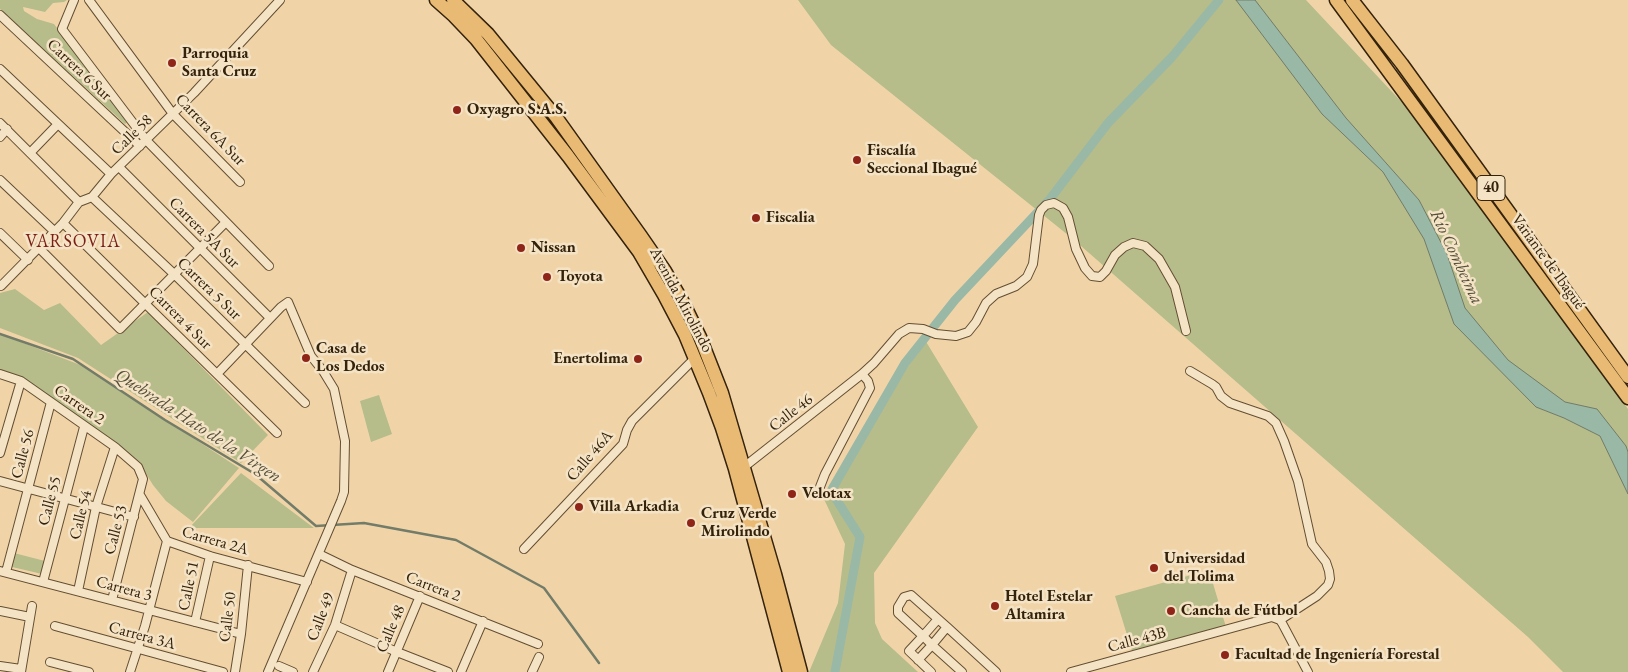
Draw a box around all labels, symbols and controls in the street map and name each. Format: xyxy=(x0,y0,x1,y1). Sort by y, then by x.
street label: Carrera 6 Sur xyxy=(43,35,115,105)
place label: Parroquia Santa Cruz xyxy=(182,44,256,82)
marker: Parroquia Santa Cruz xyxy=(166,57,178,69)
street label: Carrera 6A Sur xyxy=(171,90,249,170)
place label: Oxyagro S.A.S. xyxy=(467,100,567,120)
marker: Oxyagro S.A.S. xyxy=(451,104,463,116)
street label: Calle 58 xyxy=(107,111,157,159)
place label: Fiscalía Seccional Ibagué xyxy=(867,141,977,179)
marker: Fiscalía Seccional Ibagué xyxy=(851,154,863,166)
road number: 40 xyxy=(1477,176,1505,200)
street label: Carrera 5A Sur xyxy=(164,193,244,273)
water label: Río Combeima xyxy=(1425,206,1487,308)
place label: Fiscalia xyxy=(766,208,815,228)
street label: Variante de Ibagué xyxy=(1507,211,1589,313)
marker: Fiscalia xyxy=(750,212,762,224)
district label: VARSOVIA xyxy=(24,231,122,253)
place label: Nissan xyxy=(531,238,576,258)
marker: Nissan xyxy=(515,242,527,254)
street label: Avenida Mirolindo xyxy=(645,244,717,356)
street label: Carrera 5 Sur xyxy=(173,254,245,324)
place label: Toyota xyxy=(557,267,603,287)
marker: Toyota xyxy=(541,271,553,283)
street label: Carrera 4 Sur xyxy=(144,282,216,354)
place label: Casa de Los Dedos xyxy=(316,339,385,377)
place label: Enertolima xyxy=(553,349,628,369)
marker: Casa de Los Dedos xyxy=(300,352,312,364)
marker: Enertolima xyxy=(632,353,644,365)
water label: Quebrada Hato de la Virgen xyxy=(111,364,285,488)
street label: Carrera 2 xyxy=(50,381,108,429)
street label: Calle 46 xyxy=(765,390,817,436)
street label: Calle 56 xyxy=(7,427,39,481)
street label: Calle 46A xyxy=(563,427,617,485)
street label: Calle 55 xyxy=(34,474,66,528)
place label: Velotax xyxy=(802,484,851,504)
street label: Calle 54 xyxy=(66,488,96,542)
marker: Velotax xyxy=(786,488,798,500)
place label: Villa Arkadia xyxy=(589,497,679,517)
marker: Villa Arkadia xyxy=(573,501,585,513)
street label: Calle 53 xyxy=(100,503,132,557)
place label: Cruz Verde Mirolindo xyxy=(701,504,776,542)
marker: Cruz Verde Mirolindo xyxy=(685,517,697,529)
street label: Carrera 2A xyxy=(180,522,250,560)
place label: Universidad del Tolima xyxy=(1164,549,1245,587)
street label: Calle 51 xyxy=(174,559,204,613)
marker: Universidad del Tolima xyxy=(1148,562,1160,574)
street label: Carrera 2 xyxy=(403,568,463,606)
street label: Carrera 3 xyxy=(94,572,154,606)
place label: Hotel Estelar Altamira xyxy=(1005,587,1093,625)
street label: Calle 49 xyxy=(303,590,339,644)
street label: Calle 50 xyxy=(215,591,241,643)
marker: Hotel Estelar Altamira xyxy=(989,600,1001,612)
place label: Cancha de Fútbol xyxy=(1181,601,1298,621)
street label: Calle 48 xyxy=(372,602,410,656)
marker: Cancha de Fútbol xyxy=(1165,605,1177,617)
street label: Carrera 3A xyxy=(107,618,177,654)
street label: Calle 43B xyxy=(1106,623,1168,657)
place label: Facultad de Ingeniería Forestal xyxy=(1235,645,1440,665)
marker: Facultad de Ingeniería Forestal xyxy=(1219,649,1231,661)

